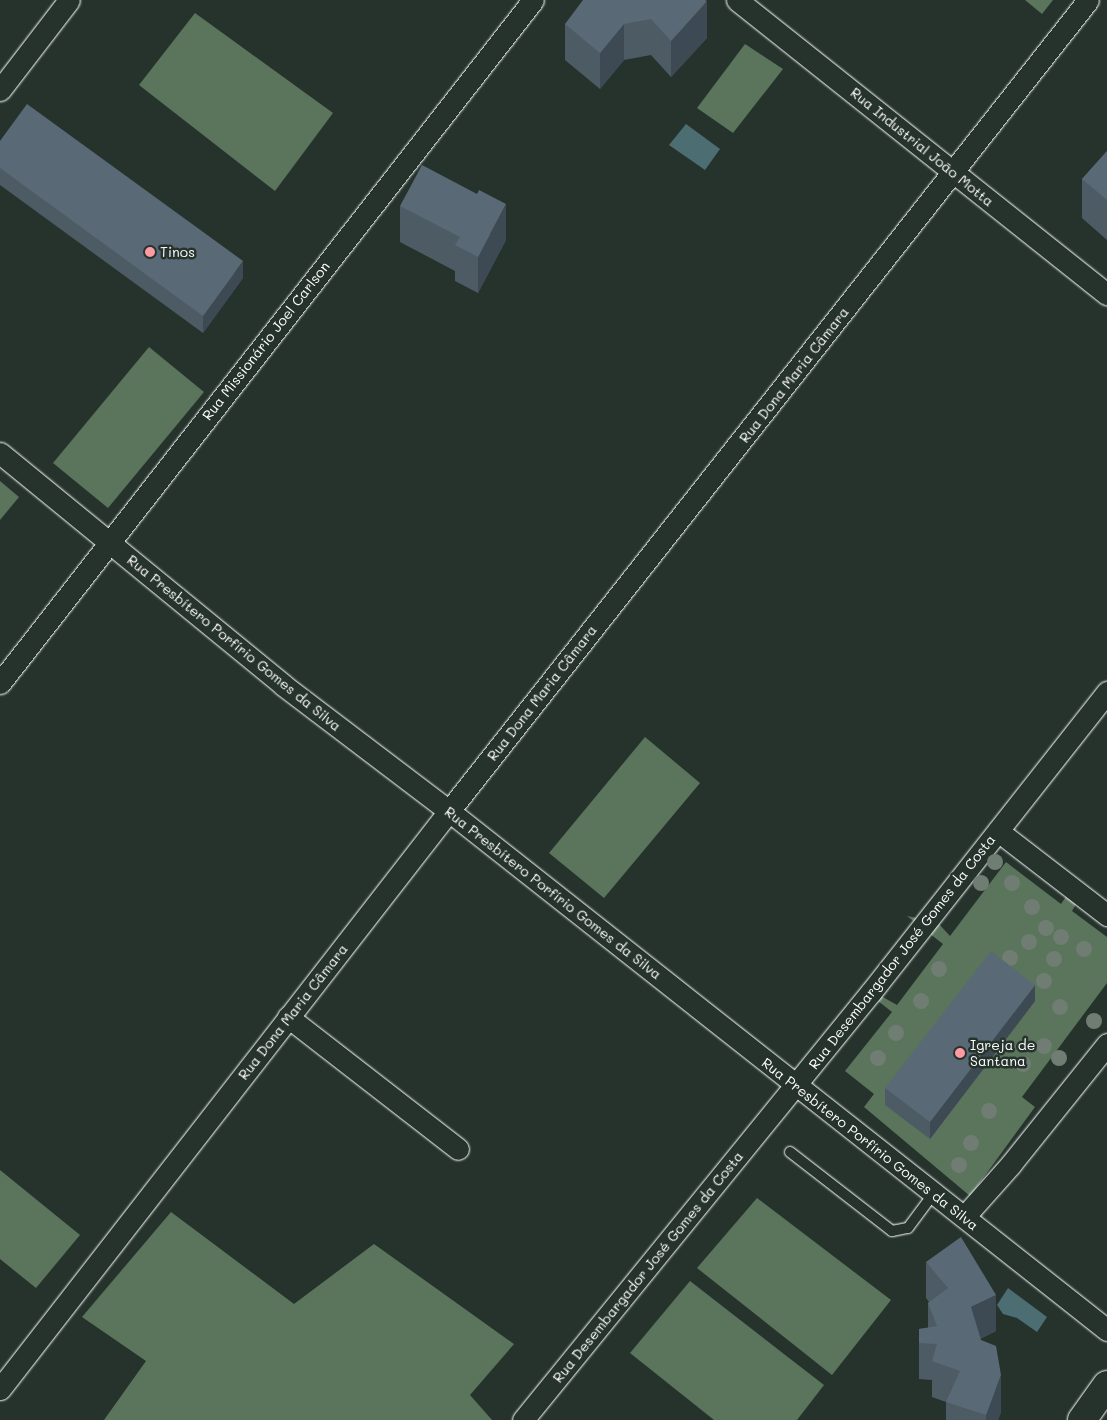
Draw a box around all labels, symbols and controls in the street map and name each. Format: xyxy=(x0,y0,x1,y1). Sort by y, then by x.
street label: Rua Industrial João Motta xyxy=(847,84,997,210)
place label: Tinos xyxy=(160,244,195,260)
marker: Tinos xyxy=(144,246,156,258)
street label: Rua Missionário Joel Carlson xyxy=(199,258,333,424)
street label: Rua Dona Maria Câmara xyxy=(736,304,852,446)
street label: Rua Presbítero Porfírio Gomes da Silva xyxy=(124,551,344,735)
street label: Rua Dona Maria Câmara xyxy=(484,622,600,764)
street label: Rua Presbítero Porfírio Gomes da Silva xyxy=(441,803,665,983)
street label: Rua Desembargador José Gomes da Costa xyxy=(805,831,999,1073)
street label: Rua Dona Maria Câmara xyxy=(235,941,351,1083)
place label: Igreja de Santana xyxy=(970,1037,1035,1070)
marker: Igreja de Santana xyxy=(954,1047,966,1059)
street label: Rua Presbítero Porfírio Gomes da Silva xyxy=(758,1054,982,1234)
street label: Rua Desembargador José Gomes da Costa xyxy=(549,1148,747,1386)

